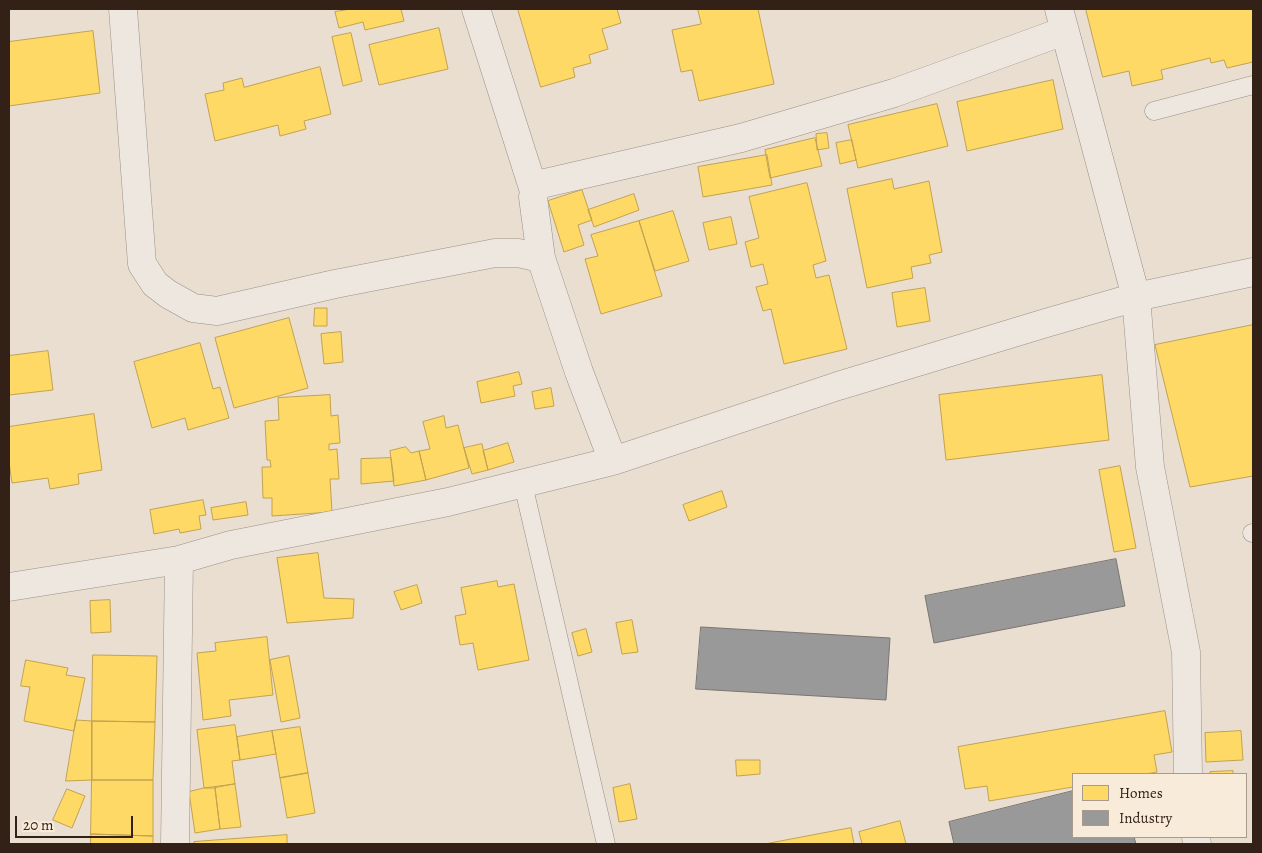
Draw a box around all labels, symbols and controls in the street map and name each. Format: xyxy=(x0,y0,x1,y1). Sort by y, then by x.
legend xyxy=(1072,773,1247,838)
text: Homes xyxy=(1119,783,1163,803)
scale bar xyxy=(18,806,135,838)
text: Industry xyxy=(1119,808,1172,828)
text: 20 m xyxy=(23,815,54,835)

